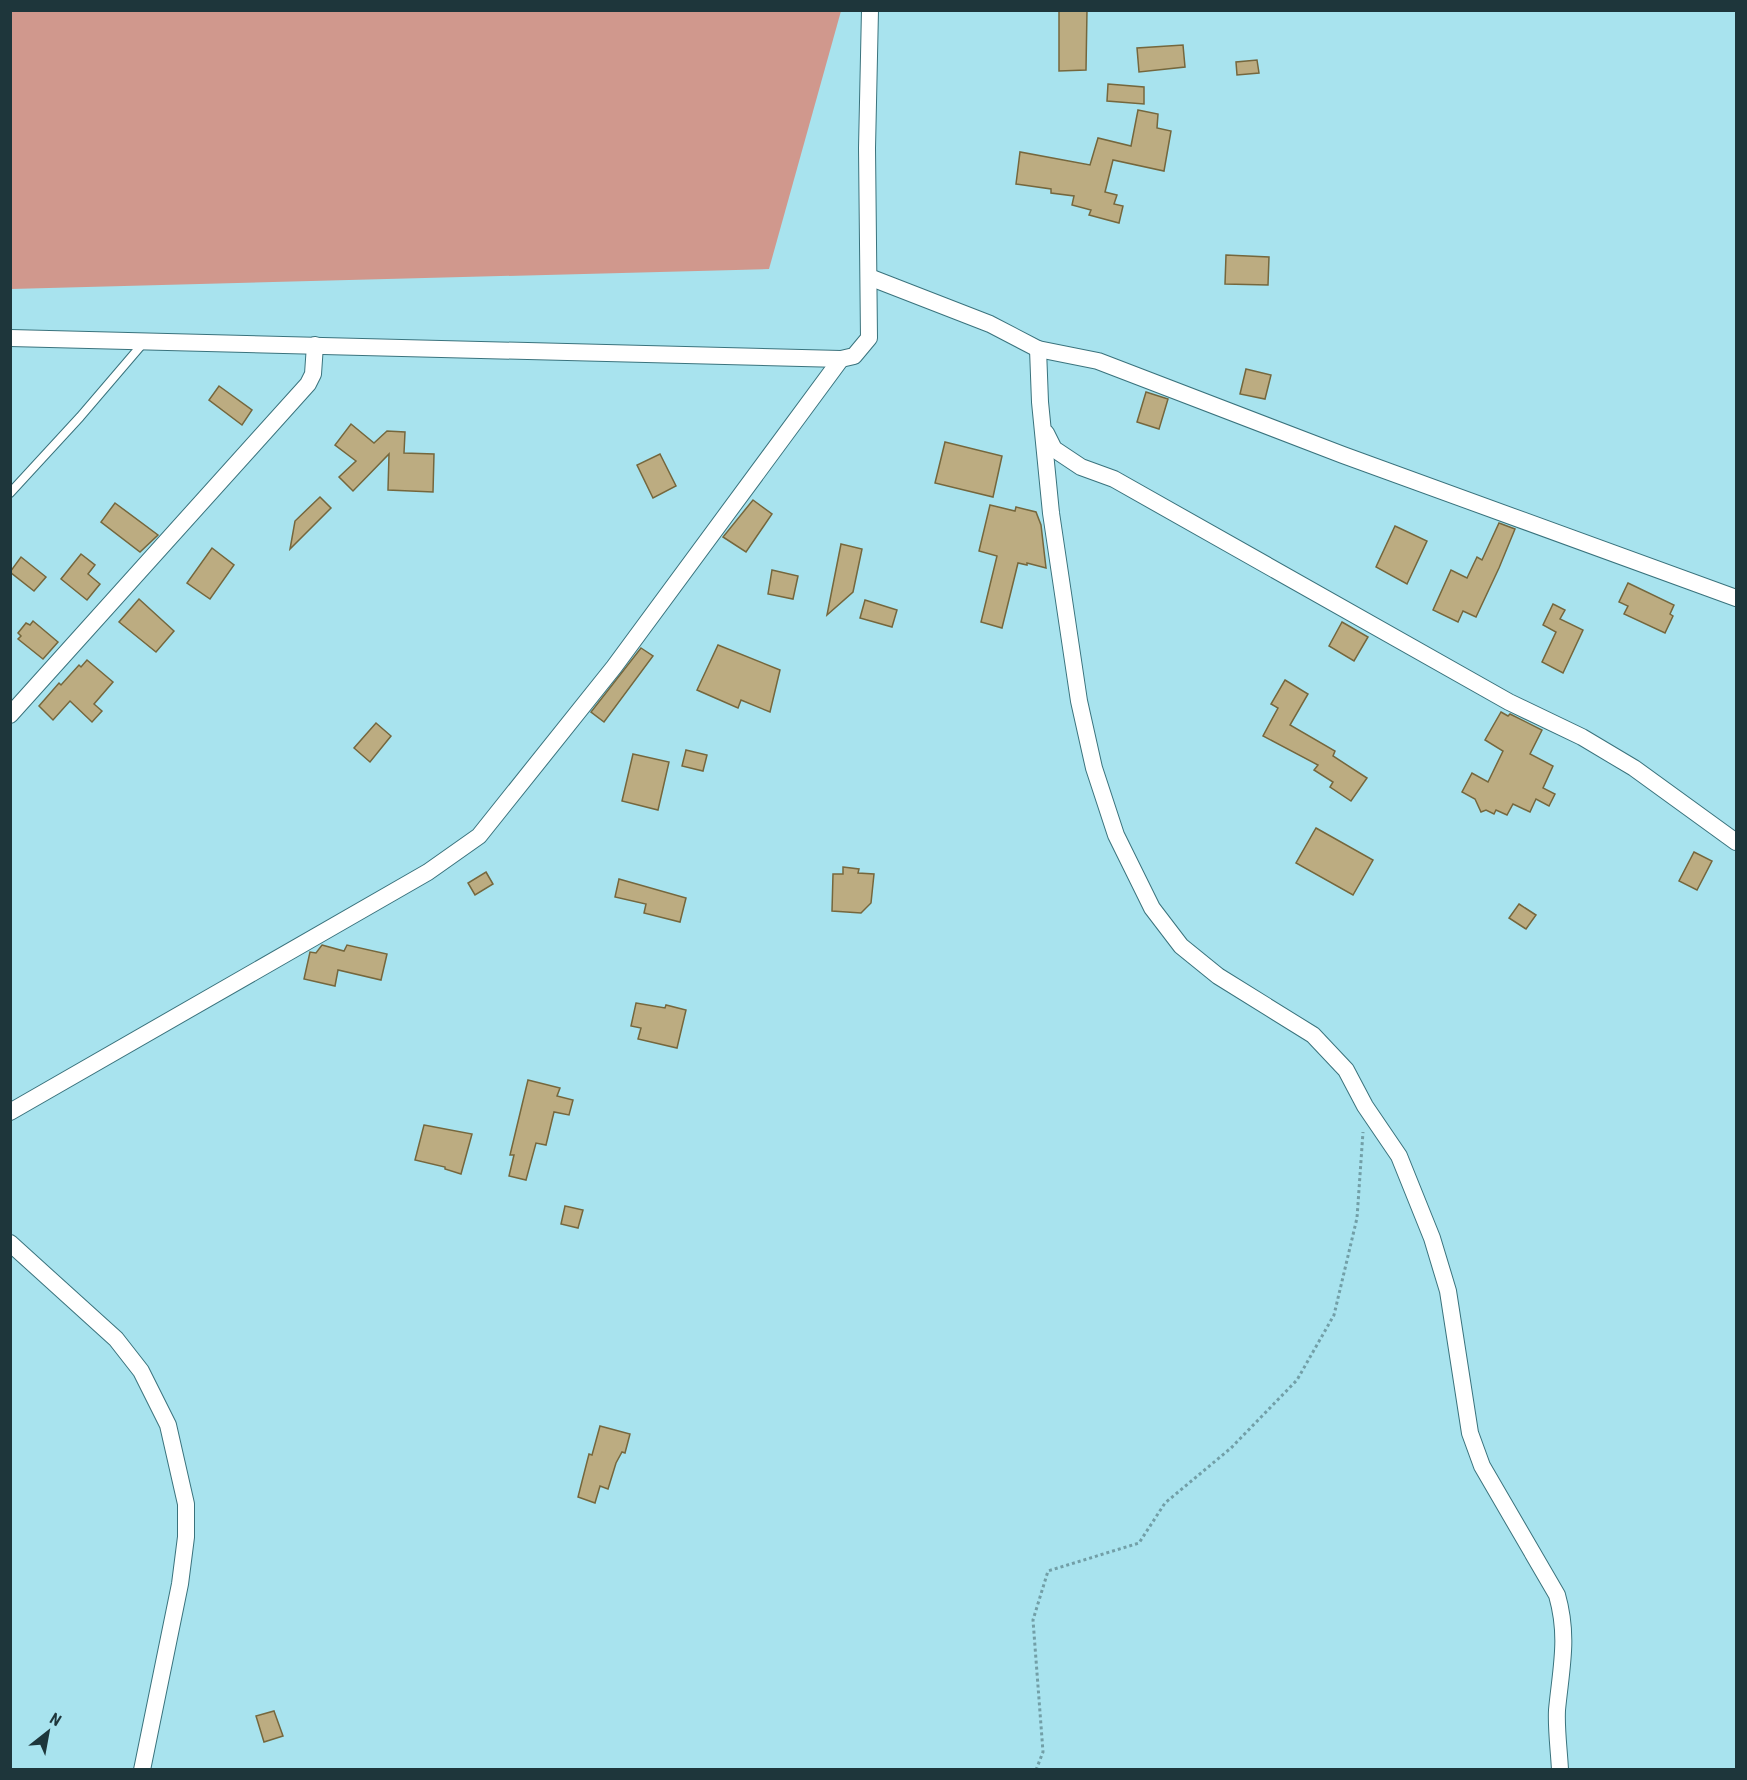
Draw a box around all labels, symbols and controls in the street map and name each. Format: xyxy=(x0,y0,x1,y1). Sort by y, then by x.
north arrow xyxy=(18,1702,78,1762)
text: N xyxy=(46,1709,65,1730)

